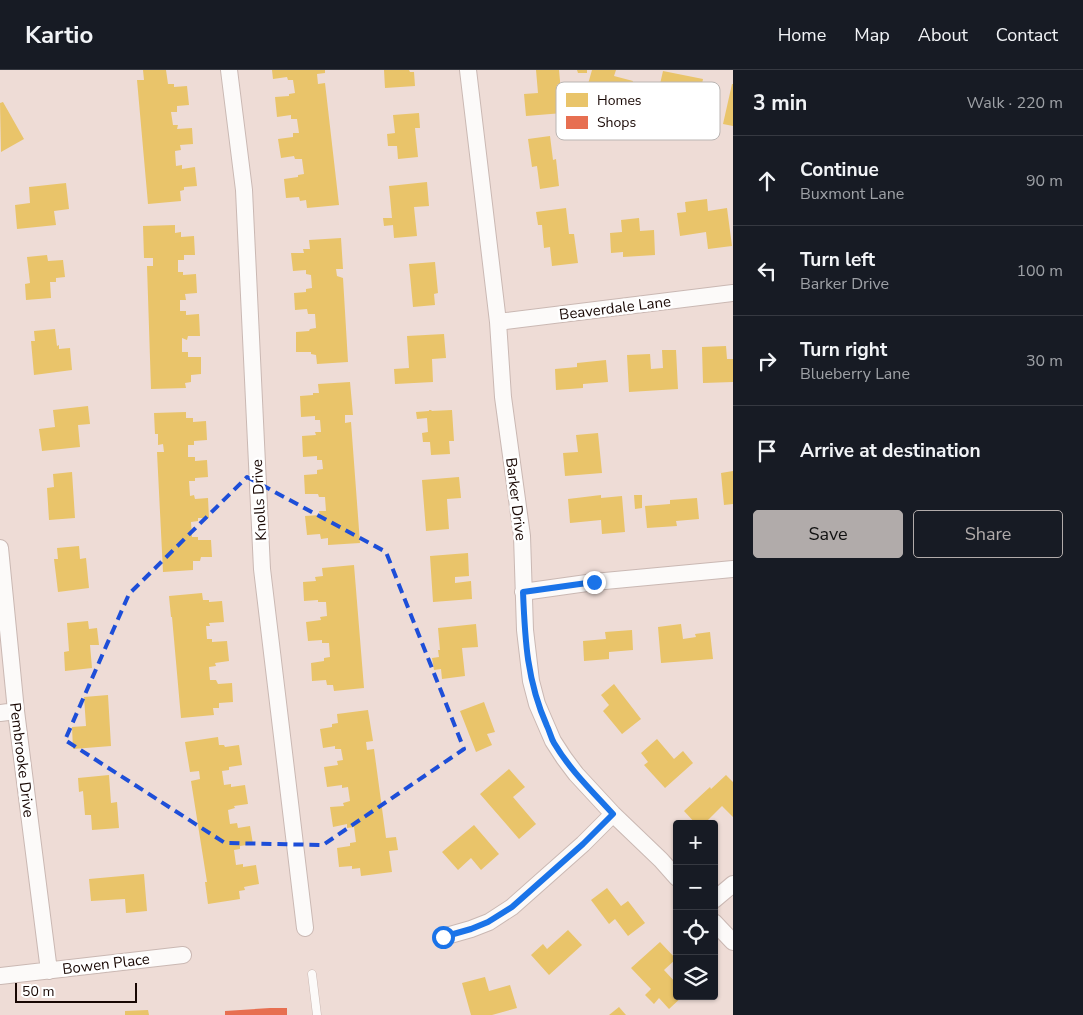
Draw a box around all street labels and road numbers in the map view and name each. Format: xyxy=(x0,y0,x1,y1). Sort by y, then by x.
street label: Beaverdale Lane xyxy=(558,291,672,325)
street label: Barker Drive xyxy=(501,456,531,542)
street label: Knolls Drive xyxy=(247,459,271,541)
street label: Pembrooke Drive xyxy=(5,702,39,819)
street label: Bowen Place xyxy=(61,949,151,979)

